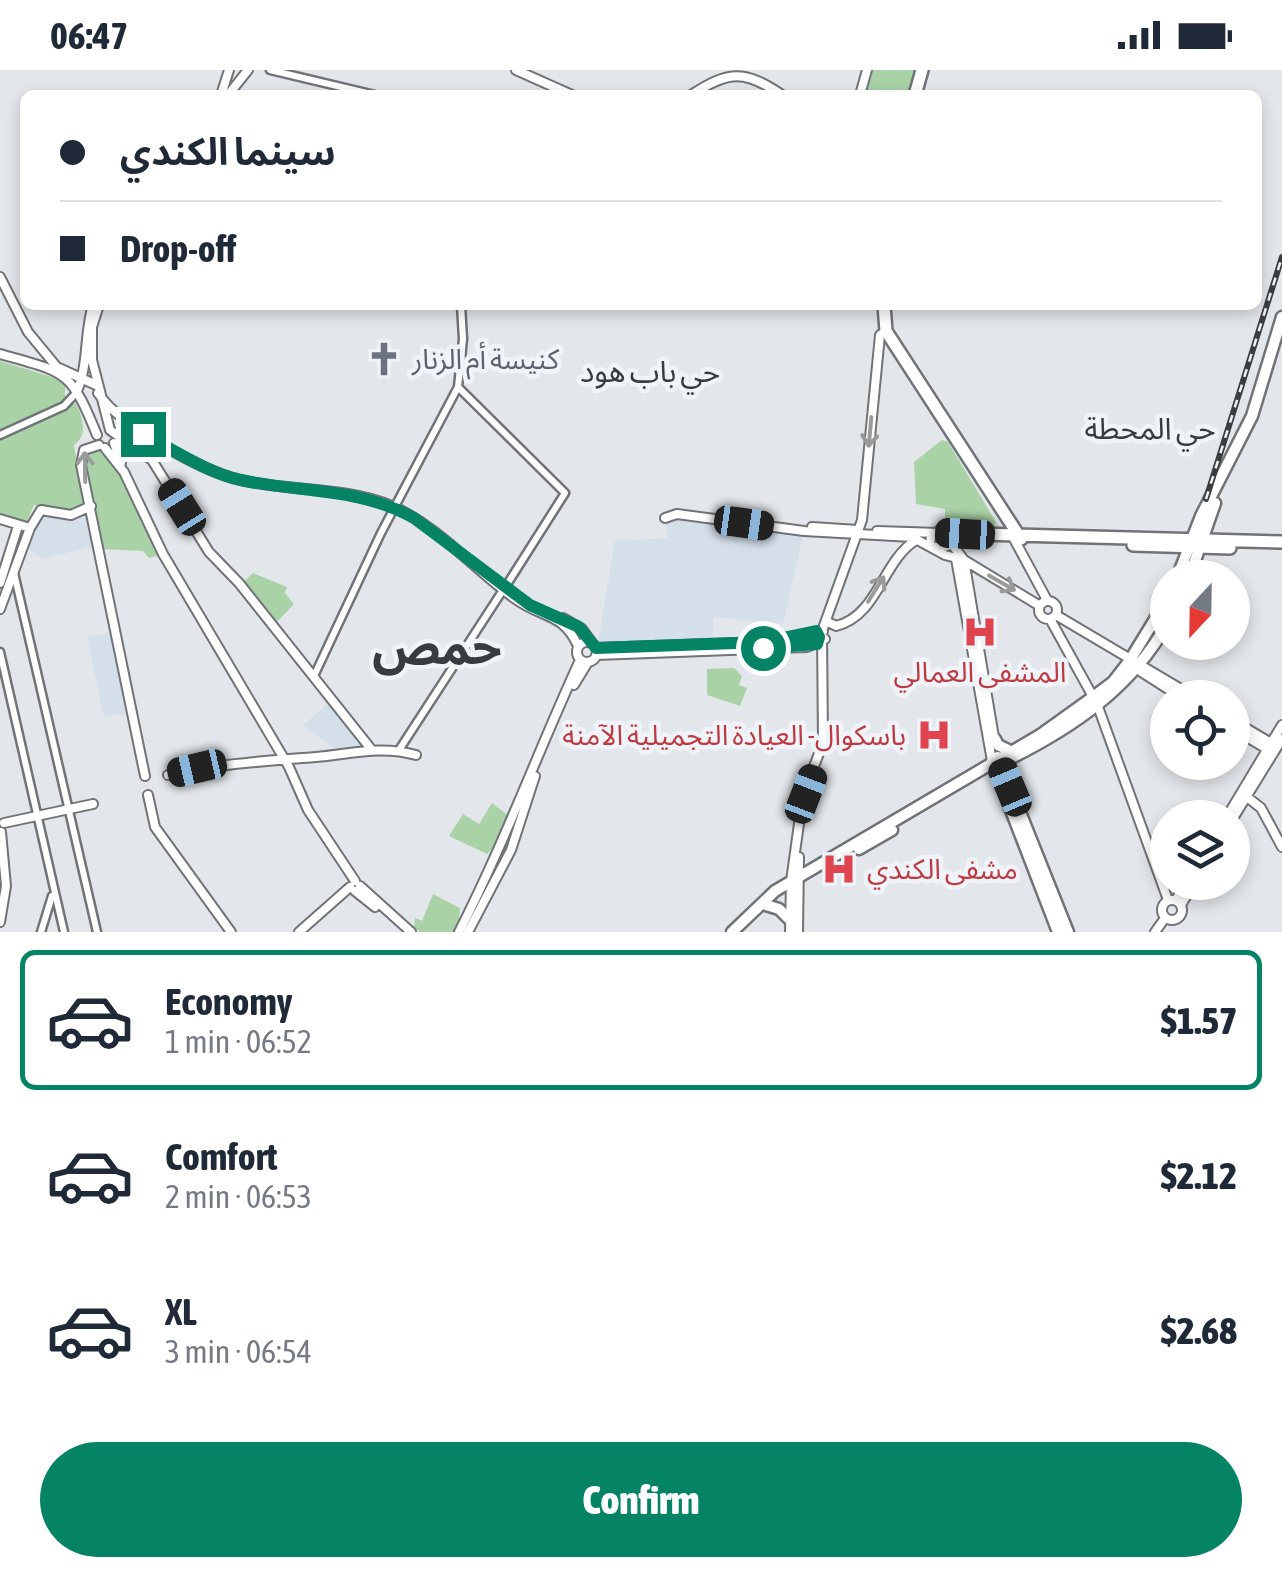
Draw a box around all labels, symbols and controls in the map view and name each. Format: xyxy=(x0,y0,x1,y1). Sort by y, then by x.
text: 06:47 xyxy=(50,14,128,57)
text: سينما الكندي xyxy=(120,130,336,173)
text: Drop-off xyxy=(120,227,236,270)
church icon: كنيسة أم الزنار xyxy=(365,340,403,378)
place label: كنيسة أم الزنار xyxy=(411,341,559,380)
district label: حي باب هود xyxy=(580,354,720,395)
district label: حي المحطة xyxy=(1084,411,1216,452)
route end xyxy=(121,412,166,457)
one-way arrow xyxy=(860,416,879,448)
one-way arrow xyxy=(75,451,94,484)
car xyxy=(153,474,211,540)
car xyxy=(712,504,776,542)
car xyxy=(934,517,996,551)
north arrow xyxy=(1150,560,1250,660)
map controls xyxy=(1150,560,1250,900)
one-way arrow xyxy=(987,573,1016,593)
one-way arrow xyxy=(866,576,887,604)
hospital icon: المشفى العمالي xyxy=(961,613,999,651)
district label: حمص xyxy=(372,619,502,676)
route start xyxy=(741,626,786,671)
place label: المشفى العمالي xyxy=(894,656,1067,693)
button: locate xyxy=(1150,680,1250,780)
hospital icon: باسكوال- العيادة التجميلية الآمنة xyxy=(915,716,953,754)
place label: باسكوال- العيادة التجميلية الآمنة xyxy=(562,719,906,752)
car xyxy=(164,747,230,789)
car xyxy=(984,754,1036,820)
car xyxy=(781,761,831,827)
button: layers xyxy=(1150,800,1250,900)
hospital icon: مشفى الكندي xyxy=(820,850,858,888)
place label: مشفى الكندي xyxy=(867,853,1018,890)
icon: car xyxy=(45,975,135,1065)
text: Economy xyxy=(165,980,292,1023)
text: $1.57 xyxy=(1161,999,1237,1042)
text: 1 min · 06:52 xyxy=(165,1023,312,1060)
icon: car xyxy=(45,1130,135,1220)
text: Comfort xyxy=(165,1135,277,1178)
text: $2.12 xyxy=(1161,1154,1237,1197)
text: 2 min · 06:53 xyxy=(165,1178,312,1215)
icon: car xyxy=(45,1285,135,1375)
text: XL xyxy=(165,1290,197,1333)
text: $2.68 xyxy=(1161,1309,1237,1352)
text: 3 min · 06:54 xyxy=(165,1333,312,1370)
button: Confirm xyxy=(40,1442,1242,1557)

